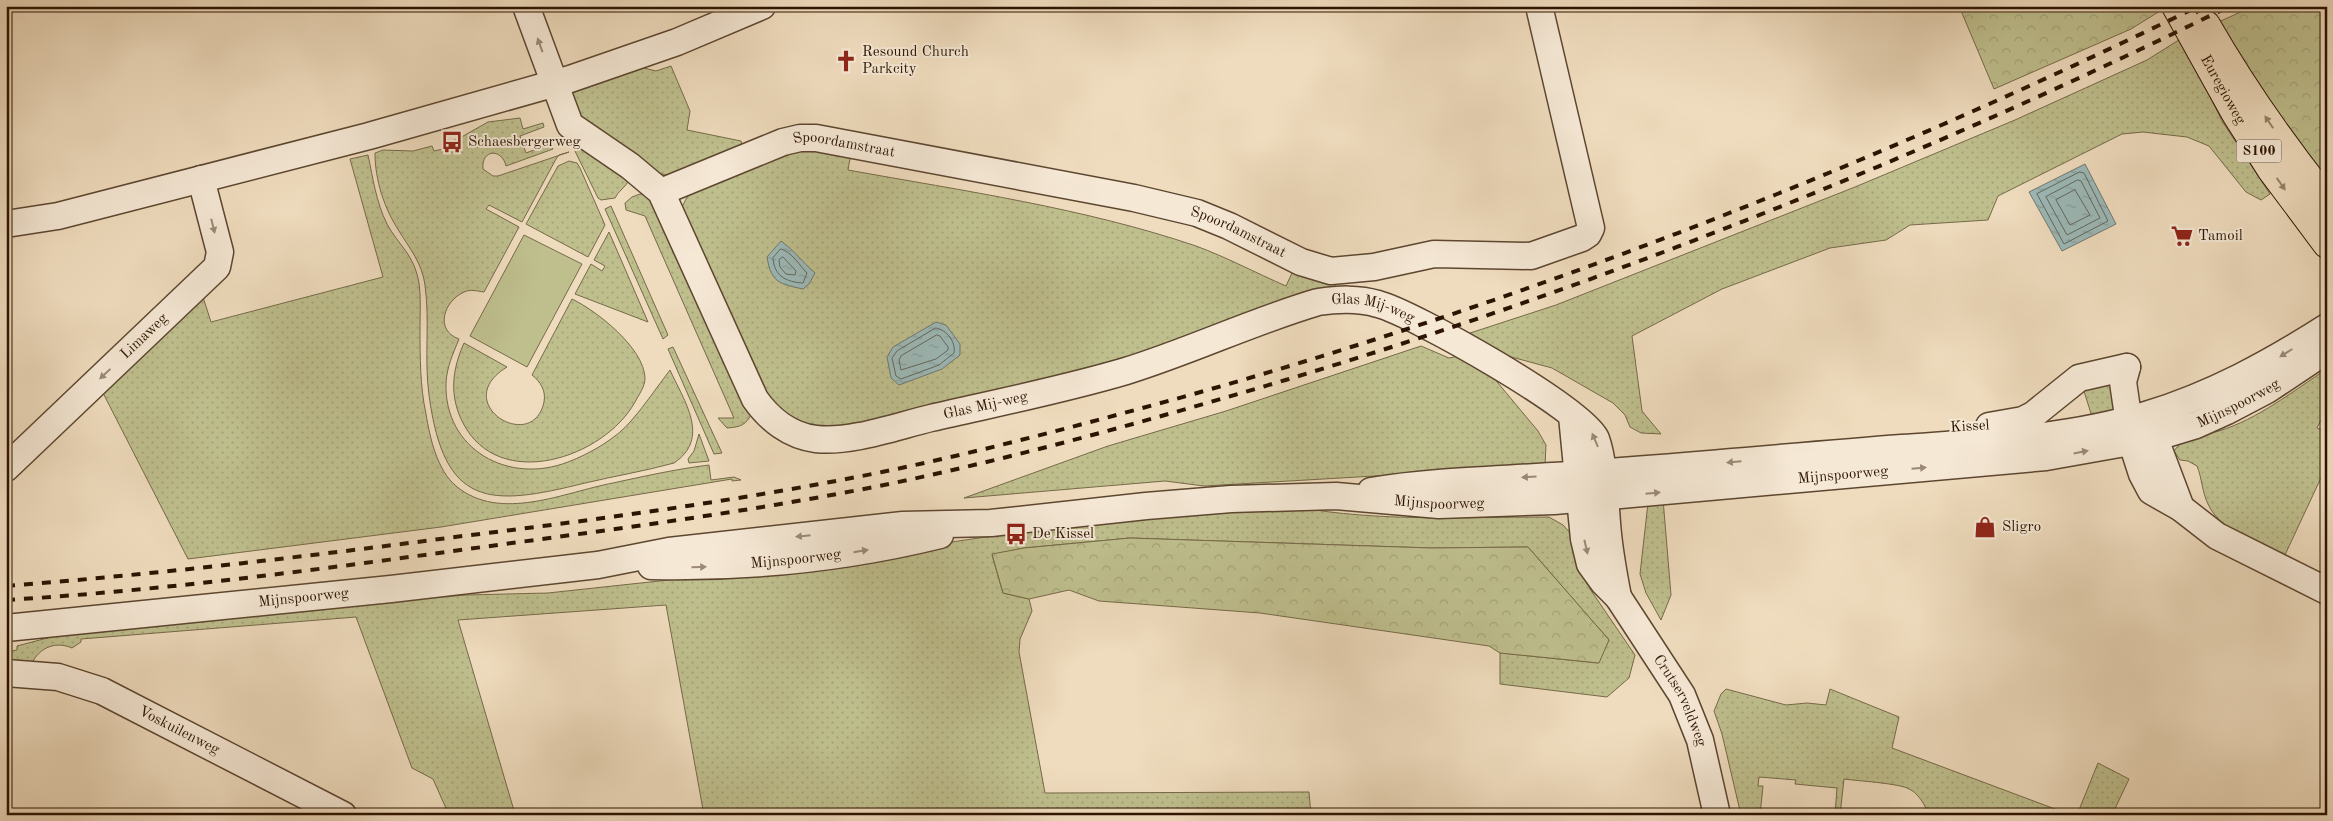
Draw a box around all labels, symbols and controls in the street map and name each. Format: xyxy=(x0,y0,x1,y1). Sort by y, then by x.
one-way arrow xyxy=(536,37,543,52)
place label: Resound Church Parkcity xyxy=(862,45,969,77)
church icon: Resound Church Parkcity xyxy=(833,48,859,74)
street label: Euregioweg xyxy=(2197,53,2248,127)
one-way arrow xyxy=(2265,115,2274,129)
bus stop icon: Schaesbergerweg xyxy=(439,129,465,155)
street label: Spoordamstraat xyxy=(791,130,896,160)
place label: Schaesbergerweg xyxy=(468,135,581,150)
road number: S100 xyxy=(2236,140,2282,162)
one-way arrow xyxy=(2276,177,2286,191)
street label: Spoordamstraat xyxy=(1189,204,1288,261)
one-way arrow xyxy=(209,219,217,234)
supermarket icon: Tamoil xyxy=(2169,223,2195,249)
place label: Tamoil xyxy=(2198,229,2243,244)
street label: Glas Mij-weg xyxy=(1331,292,1417,326)
street label: Limaweg xyxy=(118,310,171,362)
one-way arrow xyxy=(2279,348,2292,358)
one-way arrow xyxy=(100,368,112,380)
street label: Mijnspoorweg xyxy=(2195,376,2283,431)
street label: Glas Mij-weg xyxy=(942,389,1029,422)
street label: Kissel xyxy=(1950,418,1990,436)
one-way arrow xyxy=(1590,433,1598,447)
one-way arrow xyxy=(2073,447,2089,455)
one-way arrow xyxy=(1726,458,1742,466)
street label: Mijnspoorweg xyxy=(1797,464,1889,487)
one-way arrow xyxy=(1912,464,1928,472)
one-way arrow xyxy=(1521,474,1537,482)
one-way arrow xyxy=(1645,489,1661,497)
street label: Mijnspoorweg xyxy=(1393,494,1485,513)
shop icon: Sligro xyxy=(1972,514,1998,540)
place label: Sligro xyxy=(2002,520,2041,535)
bus stop icon: De Kissel xyxy=(1003,521,1029,547)
place label: De Kissel xyxy=(1032,527,1094,542)
one-way arrow xyxy=(795,532,811,540)
one-way arrow xyxy=(1582,540,1590,555)
one-way arrow xyxy=(853,546,869,554)
street label: Mijnspoorweg xyxy=(750,547,842,571)
one-way arrow xyxy=(692,563,708,571)
street label: Mijnspoorweg xyxy=(258,586,349,610)
street label: Crutserveldweg xyxy=(1650,652,1709,748)
street label: Voskuilenweg xyxy=(136,704,222,758)

